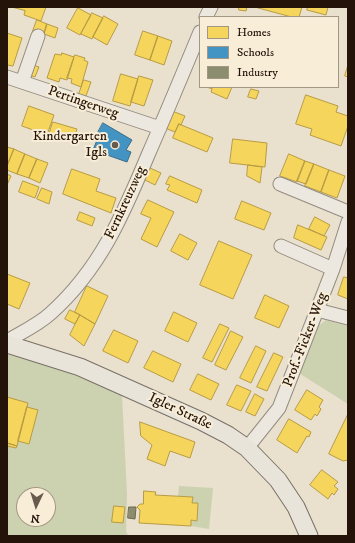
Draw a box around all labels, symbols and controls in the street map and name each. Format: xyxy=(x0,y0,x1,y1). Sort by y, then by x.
legend xyxy=(199,16,339,88)
text: Homes xyxy=(237,25,271,40)
text: Schools xyxy=(237,45,274,60)
text: Industry xyxy=(237,65,278,80)
street label: Pertingerweg xyxy=(45,83,121,123)
place label: Kindergarten Igls xyxy=(33,129,107,162)
marker: Kindergarten Igls xyxy=(110,140,120,150)
street label: Fernkreuzweg xyxy=(102,164,150,242)
street label: Prof.-Ficker-Weg xyxy=(280,290,332,390)
street label: Igler Straße xyxy=(146,390,214,434)
north arrow xyxy=(16,487,56,527)
text: N xyxy=(30,511,40,525)

